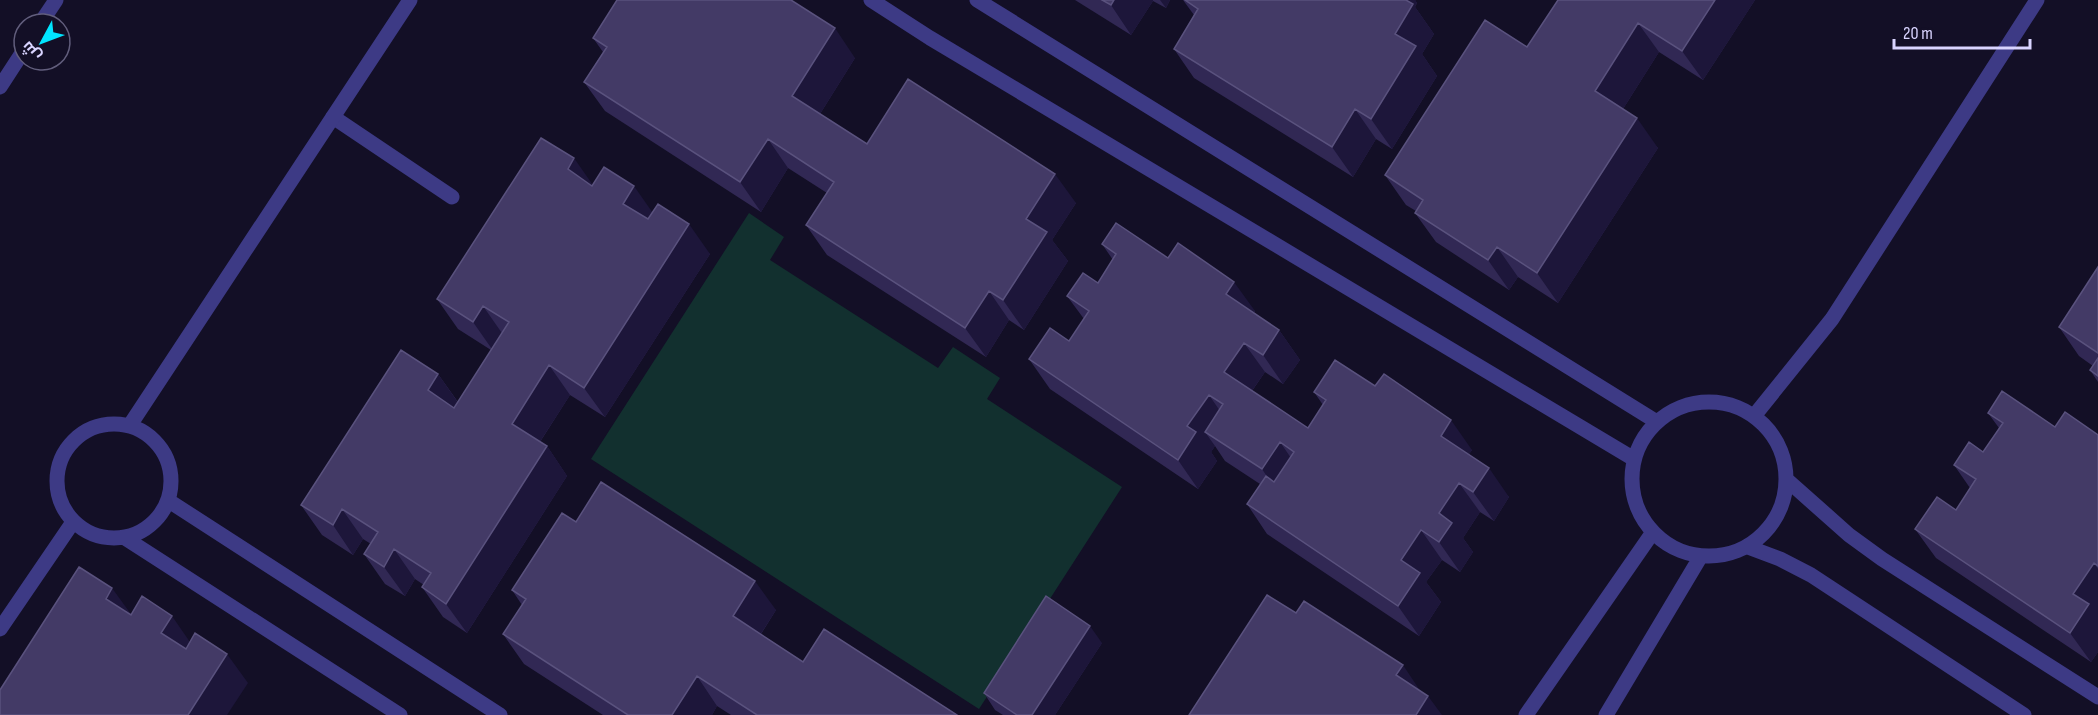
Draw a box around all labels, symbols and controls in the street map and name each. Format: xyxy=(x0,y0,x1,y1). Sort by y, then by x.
north arrow xyxy=(12,12,72,72)
scale bar xyxy=(1894,12,2030,50)
text: 20 m xyxy=(1903,23,1933,44)
text: ش xyxy=(18,37,46,65)

